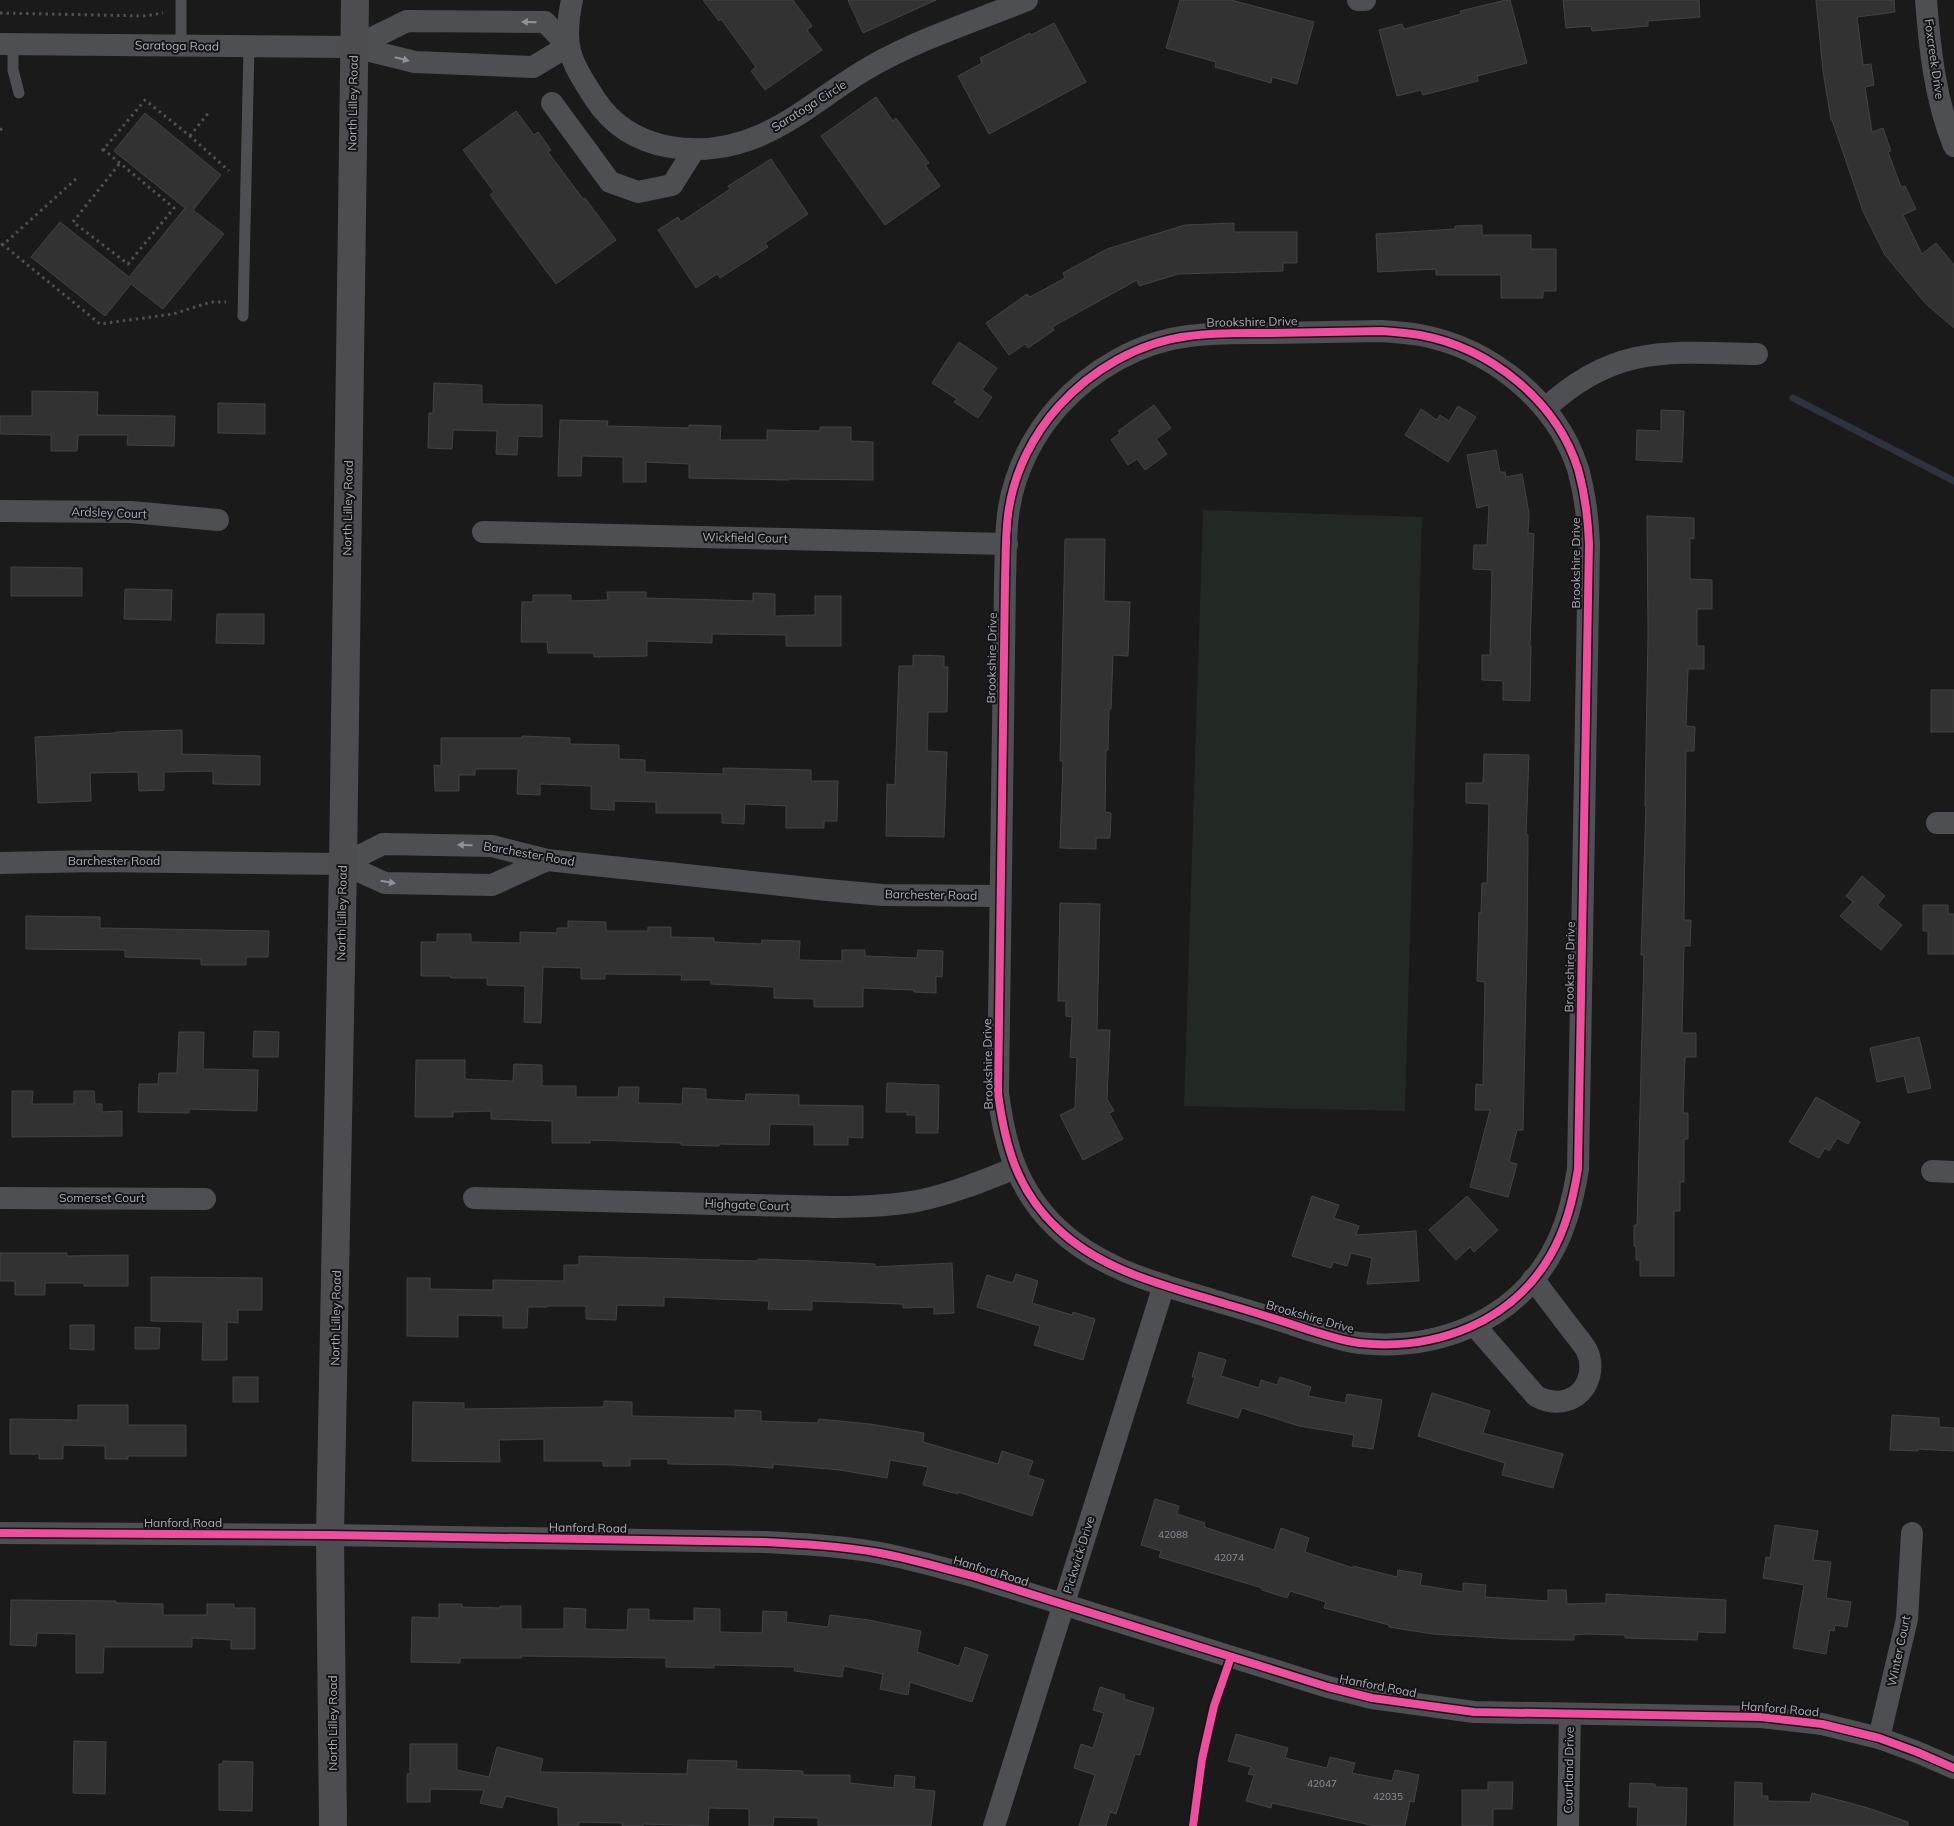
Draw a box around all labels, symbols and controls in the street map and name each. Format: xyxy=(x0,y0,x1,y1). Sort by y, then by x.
one-way arrow xyxy=(521,18,537,26)
street label: Foxcreek Drive xyxy=(1921,18,1948,100)
street label: Saratoga Road xyxy=(135,37,219,54)
street label: North Lilley Road xyxy=(344,55,361,151)
one-way arrow xyxy=(394,55,409,63)
street label: Saratoga Circle xyxy=(769,77,849,135)
street label: Brookshire Drive xyxy=(1206,313,1298,330)
street label: North Lilley Road xyxy=(339,460,356,556)
street label: Ardsley Court xyxy=(71,504,147,521)
street label: Brookshire Drive xyxy=(1568,518,1583,608)
street label: Wickfield Court xyxy=(702,529,788,546)
street label: Brookshire Drive xyxy=(983,612,1000,704)
street label: Barchester Road xyxy=(482,838,576,869)
one-way arrow xyxy=(457,841,473,849)
street label: Barchester Road xyxy=(68,853,160,868)
street label: North Lilley Road xyxy=(333,865,350,961)
one-way arrow xyxy=(381,878,397,886)
street label: Barchester Road xyxy=(885,886,977,903)
street label: Brookshire Drive xyxy=(1561,921,1578,1013)
street label: Brookshire Drive xyxy=(979,1018,996,1110)
street label: Somerset Court xyxy=(59,1190,145,1205)
street label: Highgate Court xyxy=(704,1196,790,1213)
street label: North Lilley Road xyxy=(327,1270,344,1366)
street label: Brookshire Drive xyxy=(1264,1297,1356,1336)
street label: Pickwick Drive xyxy=(1060,1514,1097,1595)
street label: Hanford Road xyxy=(144,1515,222,1530)
street label: Hanford Road xyxy=(549,1519,627,1536)
house number: 42088 xyxy=(1158,1528,1188,1541)
house number: 42074 xyxy=(1214,1551,1244,1564)
street label: Hanford Road xyxy=(952,1552,1031,1589)
street label: Winter Court xyxy=(1884,1614,1913,1688)
street label: Hanford Road xyxy=(1338,1671,1418,1700)
street label: North Lilley Road xyxy=(325,1675,340,1771)
street label: Hanford Road xyxy=(1740,1698,1820,1719)
street label: Courtland Drive xyxy=(1560,1726,1577,1814)
house number: 42047 xyxy=(1307,1777,1337,1790)
house number: 42035 xyxy=(1373,1790,1403,1803)

